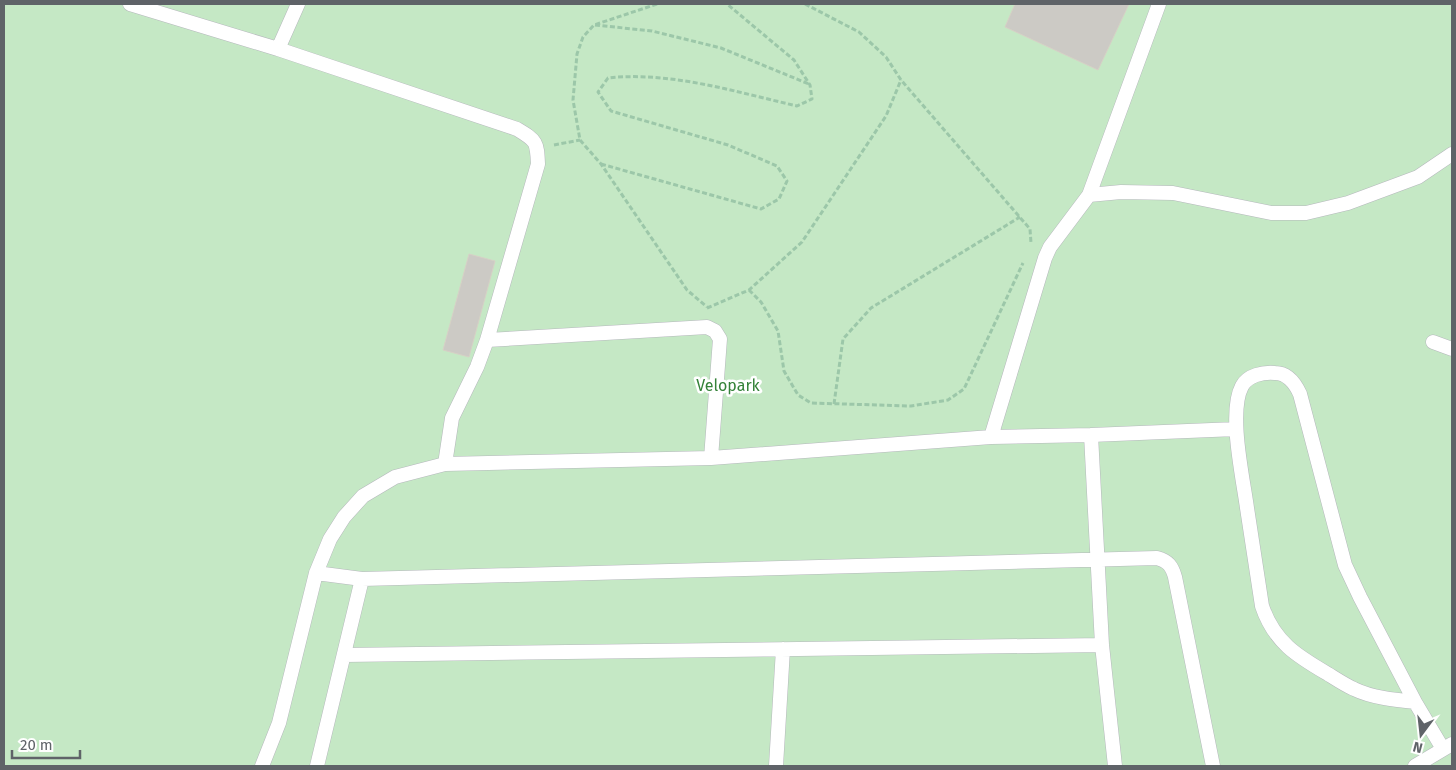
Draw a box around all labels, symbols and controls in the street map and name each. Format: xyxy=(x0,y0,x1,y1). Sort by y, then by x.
park label: Velopark xyxy=(696,376,761,395)
north arrow xyxy=(1396,710,1446,760)
scale bar xyxy=(12,728,80,760)
text: 20 m xyxy=(20,736,53,754)
text: N xyxy=(1411,738,1424,756)

